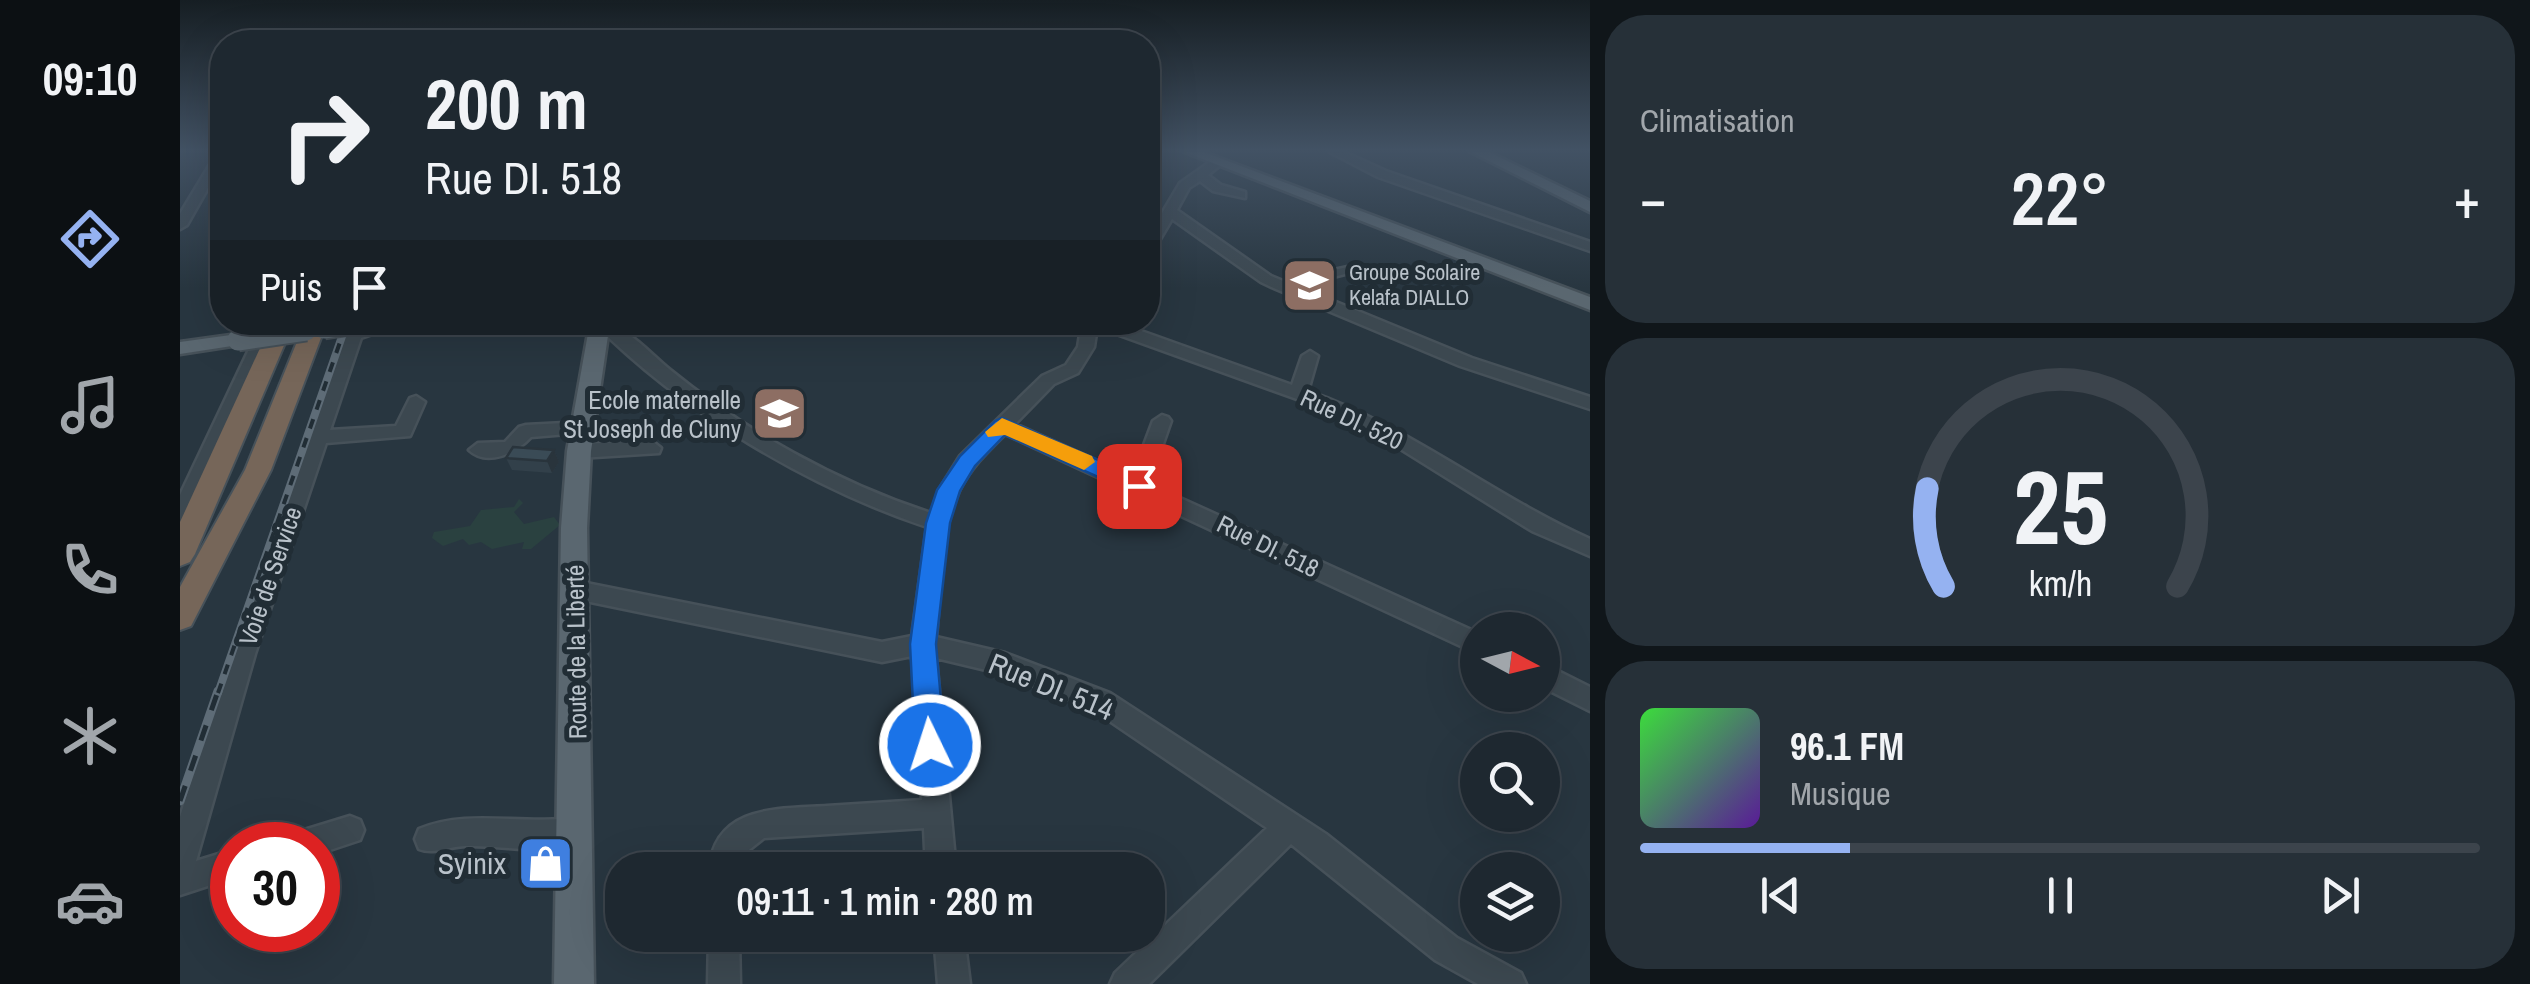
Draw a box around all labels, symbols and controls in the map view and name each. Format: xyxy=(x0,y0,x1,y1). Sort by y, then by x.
text: 09:10 xyxy=(43,48,137,109)
text: 200 m xyxy=(425,57,588,151)
icon: right xyxy=(260,70,390,200)
text: Climatisation xyxy=(1640,99,1795,142)
text: Rue DI. 518 xyxy=(425,147,622,208)
text: 22° xyxy=(2011,147,2109,248)
text: − xyxy=(1640,161,1666,235)
text: + xyxy=(2454,161,2480,235)
icon: directions xyxy=(55,204,125,274)
school or university icon: Groupe Scolaire Kelafa DIALLO xyxy=(1280,255,1340,315)
place label: Groupe Scolaire Kelafa DIALLO xyxy=(1349,257,1480,312)
icon: arrive xyxy=(342,260,397,315)
text: Puis xyxy=(260,262,322,313)
icon: music xyxy=(55,370,125,440)
street label: Rue DI. 520 xyxy=(1295,380,1409,458)
place label: Ecole maternelle St Joseph de Cluny xyxy=(563,383,742,446)
school or university icon: Ecole maternelle St Joseph de Cluny xyxy=(750,384,810,444)
text: 25 xyxy=(2013,436,2107,576)
pin xyxy=(1097,444,1182,529)
icon: arrive xyxy=(1112,459,1167,514)
street label: Voie de Service xyxy=(230,502,310,650)
street label: Rue DI. 518 xyxy=(1211,507,1325,585)
icon: phone xyxy=(55,535,125,605)
text: km/h xyxy=(2028,559,2092,607)
street label: Route de la Liberté xyxy=(557,565,595,739)
north arrow xyxy=(1460,612,1560,712)
map controls xyxy=(1460,612,1560,952)
street label: Rue DI. 514 xyxy=(983,643,1120,729)
position arrow xyxy=(878,693,982,797)
icon: climate xyxy=(55,701,125,771)
text: 96.1 FM xyxy=(1790,721,1904,772)
button: search xyxy=(1460,732,1560,832)
text: Musique xyxy=(1790,772,1891,815)
speed limit sign: 30 xyxy=(210,822,340,952)
shop icon: Syinix xyxy=(515,834,575,894)
place label: Syinix xyxy=(438,843,507,883)
button: layers xyxy=(1460,852,1560,952)
icon: car xyxy=(55,866,125,936)
icon: previous xyxy=(1753,868,1808,923)
icon: pause xyxy=(2033,868,2088,923)
icon: next xyxy=(2313,868,2368,923)
text: 09:11 · 1 min · 280 m xyxy=(736,876,1034,927)

